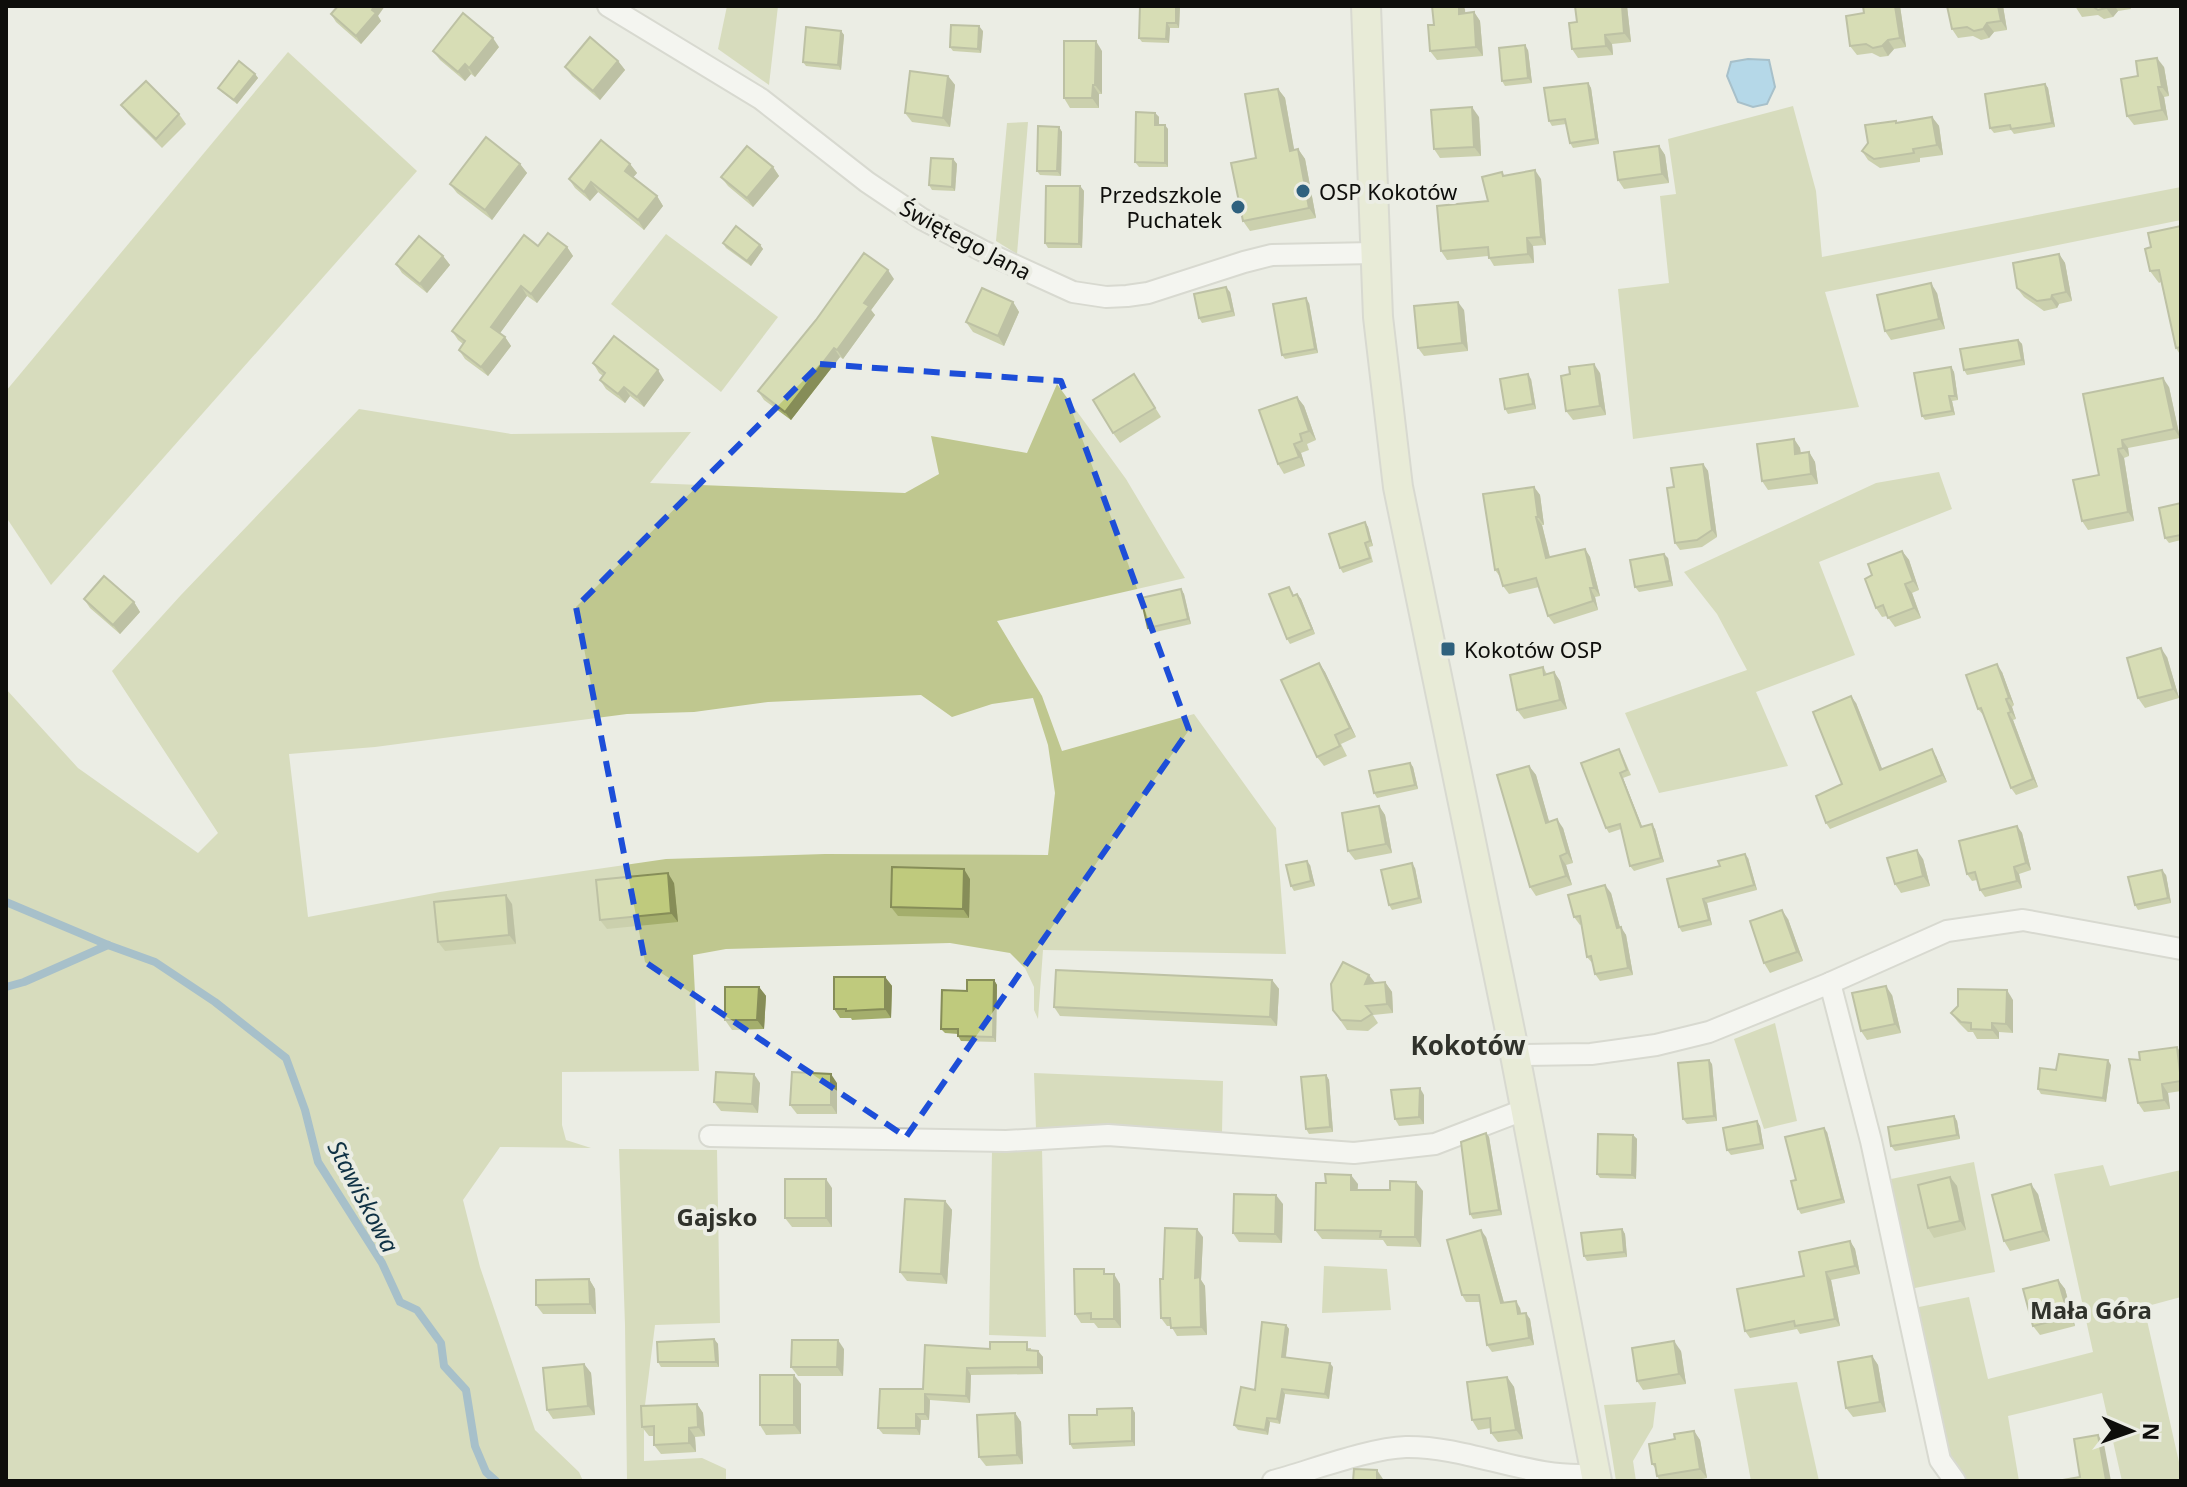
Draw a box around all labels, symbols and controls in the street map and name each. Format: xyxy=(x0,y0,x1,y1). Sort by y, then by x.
place label: OSP Kokotów xyxy=(1319,176,1458,206)
place label: Przedszkole Puchatek xyxy=(1099,179,1222,234)
marker: OSP Kokotów xyxy=(1294,182,1312,200)
street label: Świętego Jana xyxy=(895,192,1037,286)
marker: Przedszkole Puchatek xyxy=(1229,198,1247,216)
place label: Kokotów OSP xyxy=(1464,634,1602,664)
marker: Kokotów OSP xyxy=(1439,640,1457,658)
district label: Kokotów xyxy=(1410,1027,1526,1063)
water label: Stawiskowa xyxy=(321,1134,408,1258)
district label: Gajsko xyxy=(677,1200,757,1233)
district label: Mała Góra xyxy=(2030,1293,2152,1326)
north arrow xyxy=(2091,1391,2171,1471)
text: N xyxy=(2137,1422,2167,1441)

